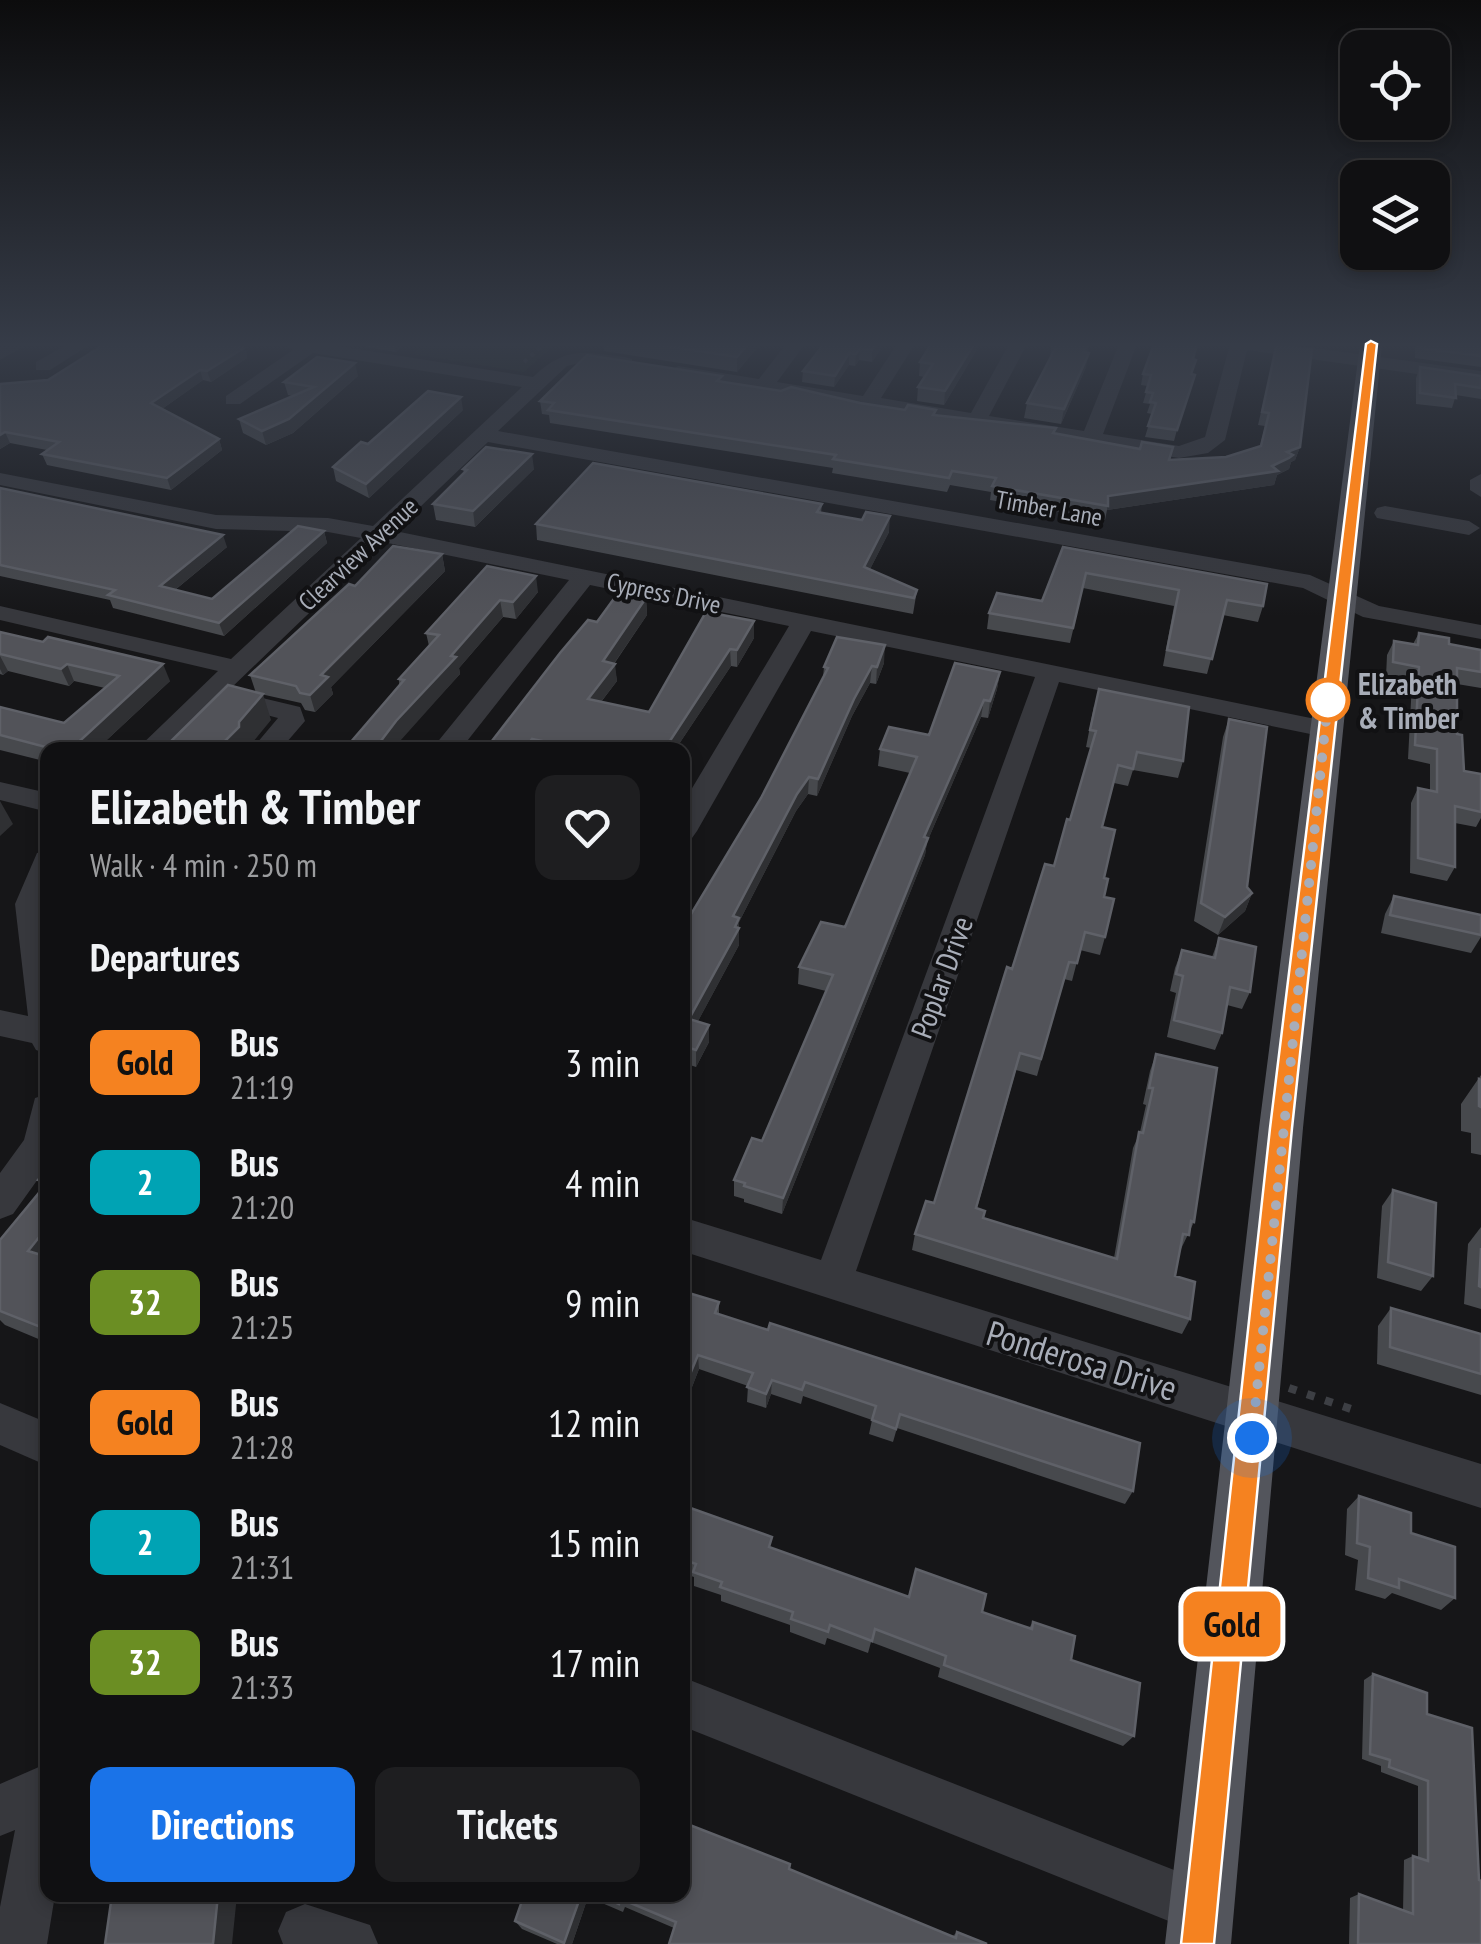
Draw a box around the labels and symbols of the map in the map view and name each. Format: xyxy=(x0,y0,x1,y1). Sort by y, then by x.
street label: Timber Lane xyxy=(993,483,1105,533)
street label: Clearview Avenue xyxy=(292,491,424,617)
street label: Cypress Drive xyxy=(604,565,724,621)
place label: Elizabeth & Timber xyxy=(1358,664,1459,737)
marker: Elizabeth & Timber xyxy=(1307,679,1349,721)
street label: Poplar Drive xyxy=(901,911,981,1043)
street label: Ponderosa Drive xyxy=(981,1309,1183,1411)
your location xyxy=(1227,1413,1277,1463)
line badge: Gold xyxy=(1162,1592,1302,1656)

